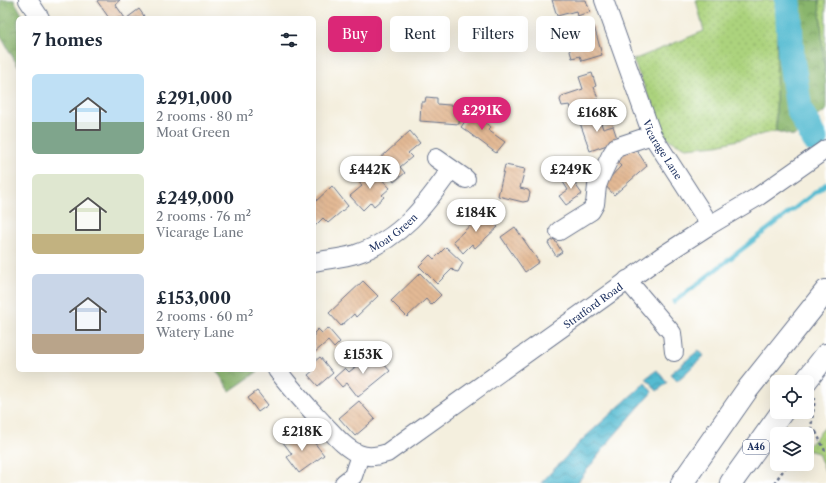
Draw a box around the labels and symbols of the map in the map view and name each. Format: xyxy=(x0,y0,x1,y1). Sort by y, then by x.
pin: £291K xyxy=(454,97,510,131)
pin: £168K xyxy=(569,99,625,133)
street label: Vicarage Lane xyxy=(640,117,685,182)
pin: £442K xyxy=(342,156,398,190)
pin: £249K xyxy=(543,156,599,190)
pin: £184K xyxy=(448,199,504,233)
street label: Moat Green xyxy=(367,210,421,255)
street label: Stratford Road xyxy=(561,280,625,331)
pin: £153K xyxy=(335,341,391,375)
pin: £218K xyxy=(274,418,330,452)
road number: A46 xyxy=(743,440,769,454)

